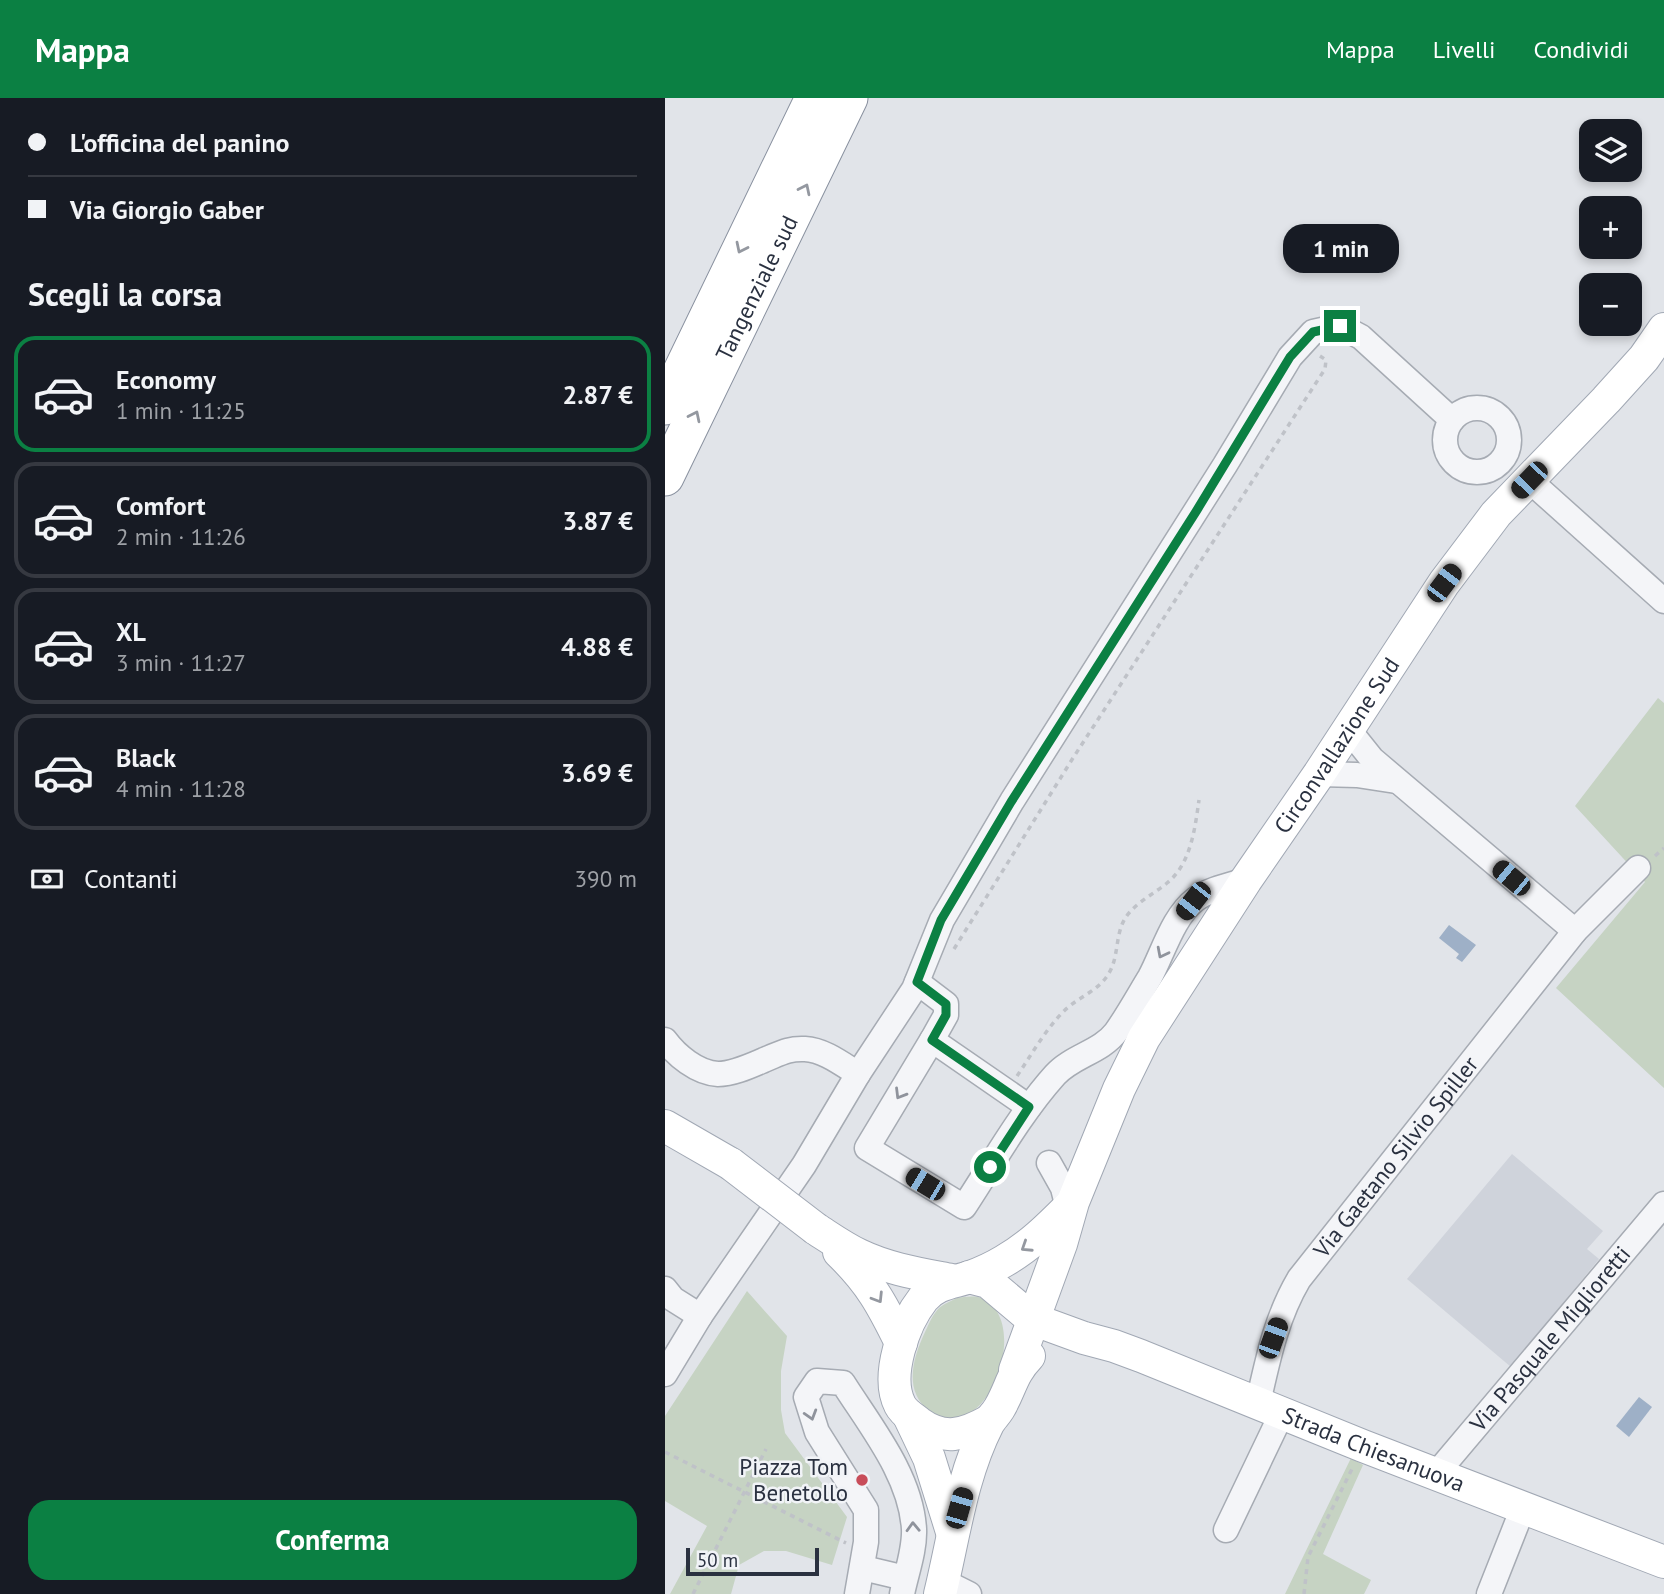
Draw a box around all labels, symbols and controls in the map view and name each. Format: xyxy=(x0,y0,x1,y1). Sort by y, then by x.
text: Mappa xyxy=(35,28,130,71)
text: Mappa xyxy=(1326,34,1395,65)
text: Livelli xyxy=(1433,34,1495,65)
text: Condividi xyxy=(1533,34,1629,65)
map controls xyxy=(1579,119,1642,336)
button: layers xyxy=(1579,119,1642,182)
text: L'officina del panino xyxy=(70,126,290,159)
one-way arrow xyxy=(796,184,810,196)
text: Via Giorgio Gaber xyxy=(70,193,264,226)
button: + xyxy=(1579,196,1642,259)
street label: Tangenziale sud xyxy=(709,211,804,365)
callout: 1 min xyxy=(1282,224,1398,274)
text: 1 min xyxy=(1313,234,1369,263)
one-way arrow xyxy=(736,241,750,253)
text: Scegli la corsa xyxy=(28,273,222,315)
button: − xyxy=(1579,273,1642,336)
route end xyxy=(1324,310,1356,342)
icon: car xyxy=(32,363,95,426)
text: Economy xyxy=(116,363,216,396)
text: 2.87 € xyxy=(562,378,633,411)
text: 1 min · 11:25 xyxy=(116,396,246,425)
one-way arrow xyxy=(686,411,700,423)
car xyxy=(1507,458,1552,502)
icon: car xyxy=(32,489,95,552)
text: Comfort xyxy=(116,489,206,522)
text: 3.87 € xyxy=(562,504,633,537)
text: 2 min · 11:26 xyxy=(116,522,246,551)
car xyxy=(1423,560,1466,606)
icon: car xyxy=(32,615,95,678)
text: XL xyxy=(116,615,146,648)
text: 4.88 € xyxy=(561,630,633,663)
text: 3 min · 11:27 xyxy=(116,648,246,677)
street label: Circonvallazione Sud xyxy=(1267,652,1405,839)
icon: car xyxy=(32,741,95,804)
text: Black xyxy=(116,741,176,774)
text: 3.69 € xyxy=(561,756,633,789)
text: 4 min · 11:28 xyxy=(116,774,246,803)
car xyxy=(1489,856,1534,900)
icon: cash xyxy=(28,860,66,898)
text: Contanti xyxy=(84,862,178,895)
text: 390 m xyxy=(575,864,637,893)
car xyxy=(1172,878,1215,924)
one-way arrow xyxy=(1157,945,1171,958)
street label: Via Gaetano Silvio Spiller xyxy=(1306,1050,1484,1264)
one-way arrow xyxy=(895,1087,908,1100)
route start xyxy=(974,1151,1006,1183)
car xyxy=(902,1164,949,1204)
one-way arrow xyxy=(1021,1238,1034,1251)
street label: Via Pasquale Miglioretti xyxy=(1463,1240,1636,1438)
one-way arrow xyxy=(870,1290,883,1303)
car xyxy=(1256,1315,1291,1361)
street label: Strada Chiesanuova xyxy=(1278,1400,1469,1498)
one-way arrow xyxy=(803,1409,818,1421)
place label: Piazza Tom Benetollo xyxy=(739,1452,848,1507)
marker: Piazza Tom Benetollo xyxy=(854,1472,870,1488)
car xyxy=(944,1485,975,1531)
button: Conferma xyxy=(28,1500,637,1580)
one-way arrow xyxy=(905,1521,920,1532)
scale bar xyxy=(686,1545,819,1577)
text: 50 m xyxy=(697,1548,738,1572)

